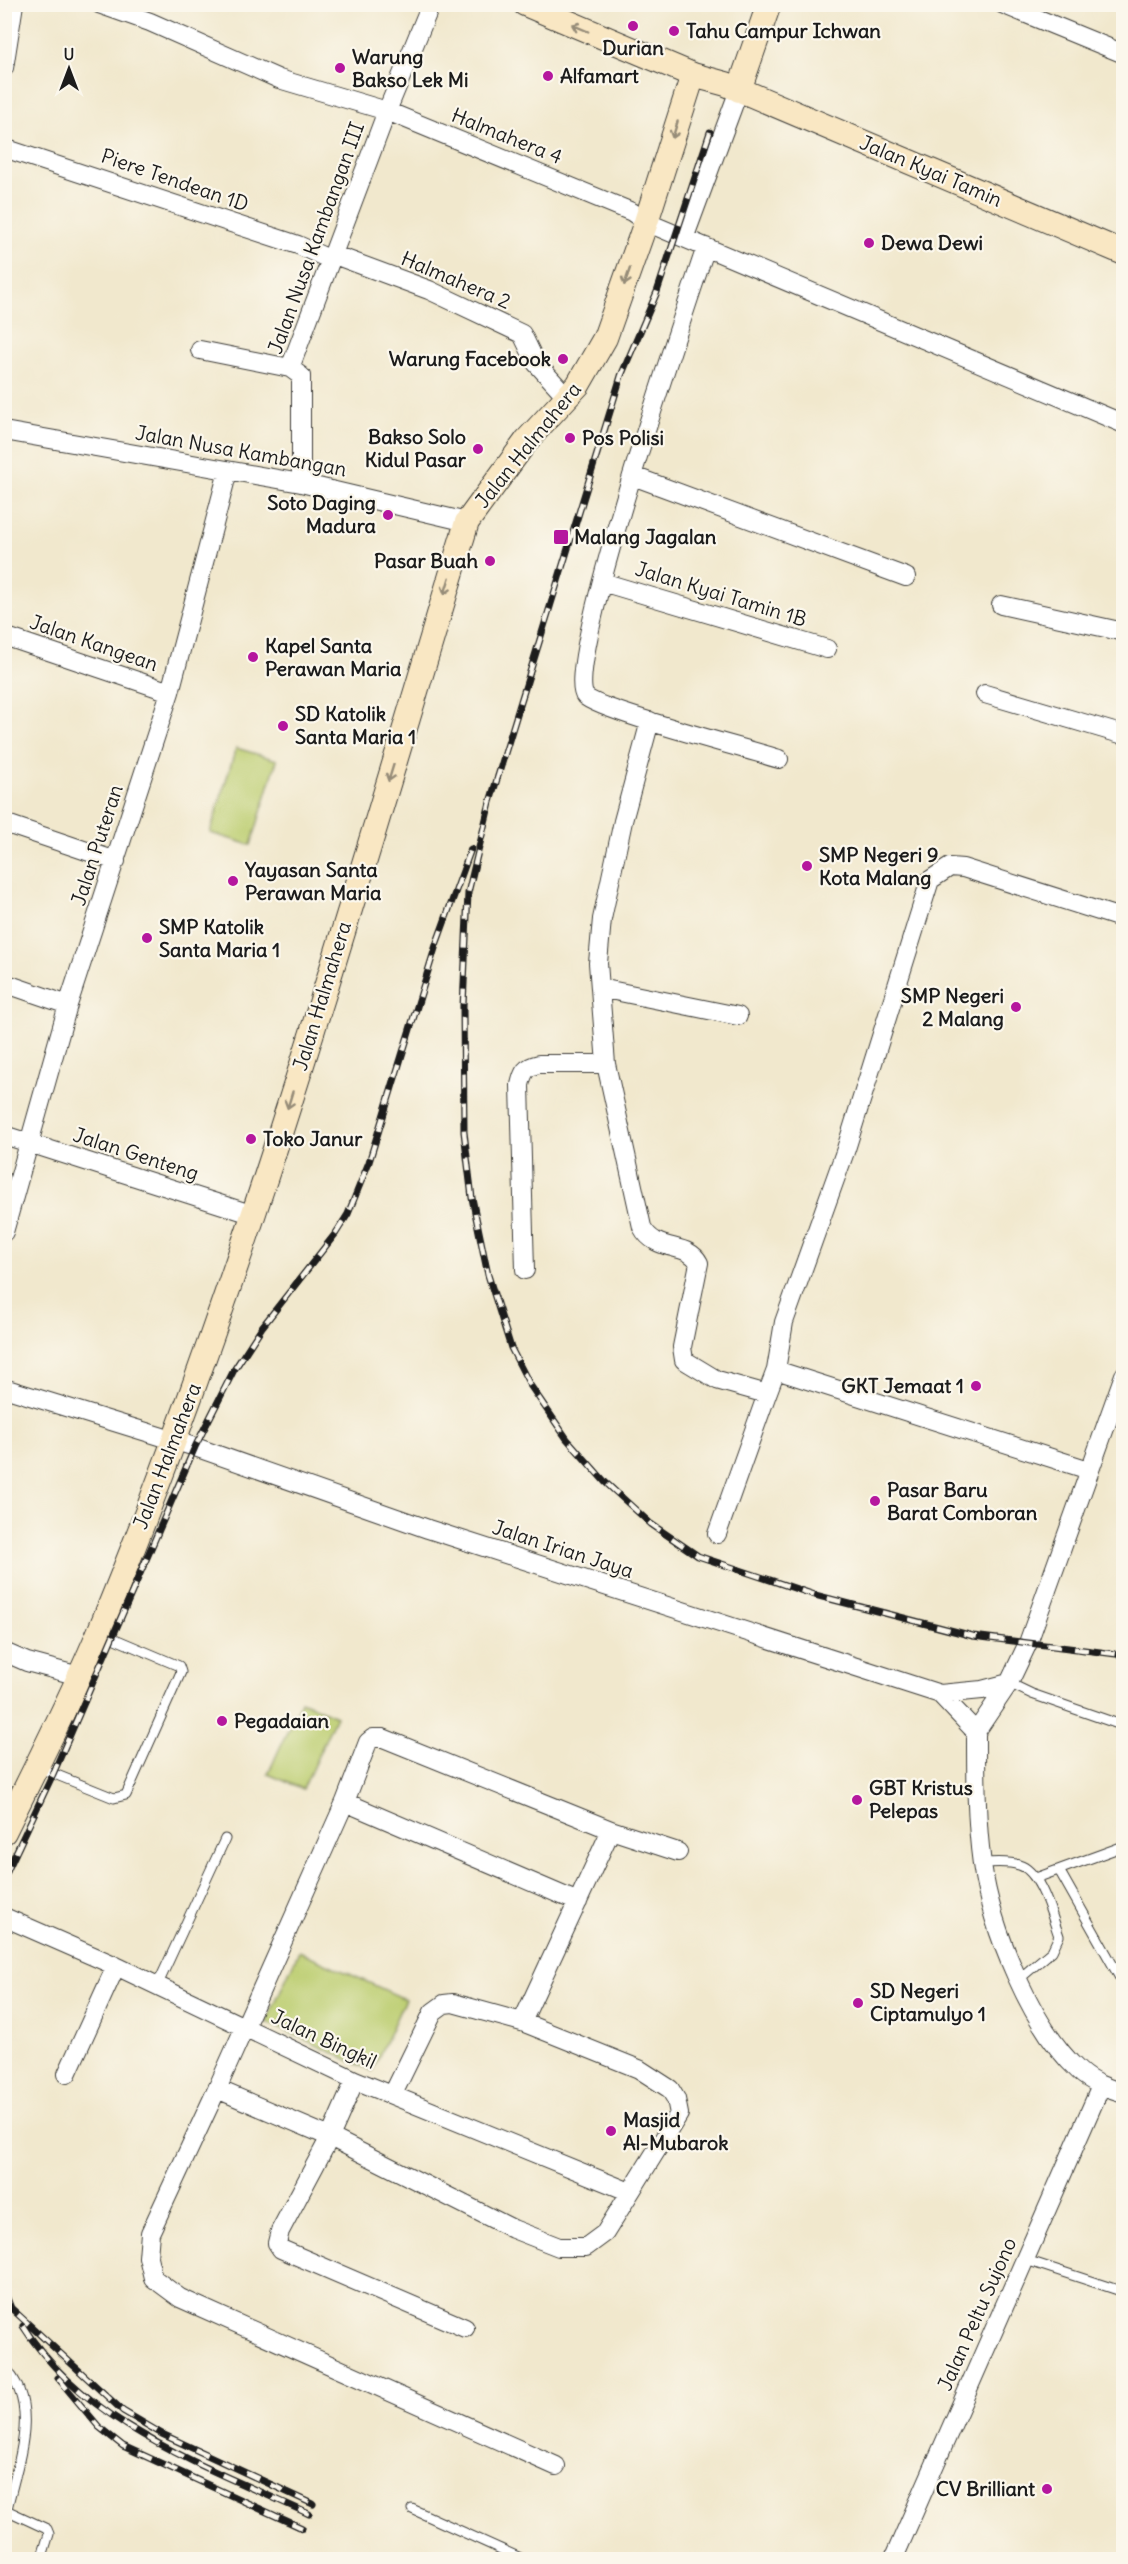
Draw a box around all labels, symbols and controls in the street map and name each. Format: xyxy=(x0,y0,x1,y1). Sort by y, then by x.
place label: Tahu Campur Ichwan xyxy=(686,18,881,43)
marker: Durian xyxy=(626,19,640,33)
one-way arrow xyxy=(572,22,590,33)
marker: Tahu Campur Ichwan xyxy=(667,24,681,38)
place label: Durian xyxy=(602,35,664,60)
north arrow xyxy=(39,39,99,99)
text: U xyxy=(64,44,74,64)
place label: Warung Bakso Lek Mi xyxy=(352,44,468,92)
marker: Warung Bakso Lek Mi xyxy=(333,61,347,75)
place label: Alfamart xyxy=(560,63,639,88)
marker: Alfamart xyxy=(541,69,555,83)
street label: Halmahera 4 xyxy=(448,102,566,169)
street label: Jalan Nusa Kambangan III xyxy=(262,119,369,357)
one-way arrow xyxy=(669,120,680,139)
street label: Jalan Kyai Tamin xyxy=(856,129,1006,212)
street label: Piere Tendean 1D xyxy=(98,143,252,216)
place label: Dewa Dewi xyxy=(881,230,983,255)
marker: Dewa Dewi xyxy=(862,236,876,250)
street label: Halmahera 2 xyxy=(398,245,515,314)
one-way arrow xyxy=(620,267,631,286)
place label: Warung Facebook xyxy=(389,346,551,371)
marker: Warung Facebook xyxy=(556,352,570,366)
street label: Jalan Halmahera xyxy=(469,377,586,513)
street label: Jalan Nusa Kambangan xyxy=(134,420,349,481)
place label: Bakso Solo Kidul Pasar xyxy=(365,424,467,472)
place label: Pos Polisi xyxy=(582,425,664,450)
marker: Pos Polisi xyxy=(563,431,577,445)
marker: Bakso Solo Kidul Pasar xyxy=(471,442,485,456)
place label: Soto Daging Madura xyxy=(267,490,377,538)
marker: Soto Daging Madura xyxy=(381,508,395,522)
place label: Malang Jagalan xyxy=(574,524,717,549)
marker: Malang Jagalan xyxy=(552,528,570,546)
place label: Pasar Buah xyxy=(374,548,478,573)
marker: Pasar Buah xyxy=(483,554,497,568)
street label: Jalan Kyai Tamin 1B xyxy=(632,556,810,631)
one-way arrow xyxy=(441,576,452,595)
street label: Jalan Kangean xyxy=(27,609,162,676)
place label: Kapel Santa Perawan Maria xyxy=(265,633,402,681)
marker: Kapel Santa Perawan Maria xyxy=(246,650,260,664)
place label: SD Katolik Santa Maria 1 xyxy=(295,701,416,749)
marker: SD Katolik Santa Maria 1 xyxy=(276,719,290,733)
one-way arrow xyxy=(385,763,396,782)
street label: Jalan Puteran xyxy=(65,781,128,908)
place label: SMP Negeri 9 Kota Malang xyxy=(819,842,938,890)
place label: Yayasan Santa Perawan Maria xyxy=(244,857,382,905)
marker: SMP Negeri 9 Kota Malang xyxy=(800,859,814,873)
marker: Yayasan Santa Perawan Maria xyxy=(226,874,240,888)
place label: SMP Katolik Santa Maria 1 xyxy=(159,914,280,962)
street label: Jalan Halmahera xyxy=(287,918,356,1073)
marker: SMP Katolik Santa Maria 1 xyxy=(140,931,154,945)
place label: SMP Negeri 2 Malang xyxy=(901,983,1004,1031)
marker: SMP Negeri 2 Malang xyxy=(1009,1000,1023,1014)
one-way arrow xyxy=(284,1090,295,1109)
street label: Jalan Genteng xyxy=(70,1121,202,1186)
place label: Toko Janur xyxy=(263,1126,363,1151)
marker: Toko Janur xyxy=(244,1132,258,1146)
place label: GKT Jemaat 1 xyxy=(841,1373,964,1398)
street label: Jalan Halmahera xyxy=(127,1379,206,1533)
marker: GKT Jemaat 1 xyxy=(969,1379,983,1393)
place label: Pasar Baru Barat Comboran xyxy=(887,1477,1038,1525)
marker: Pasar Baru Barat Comboran xyxy=(868,1494,882,1508)
street label: Jalan Irian Jaya xyxy=(489,1514,637,1583)
place label: Pegadaian xyxy=(234,1708,330,1733)
marker: Pegadaian xyxy=(215,1714,229,1728)
place label: GBT Kristus Pelepas xyxy=(869,1775,973,1823)
marker: GBT Kristus Pelepas xyxy=(850,1793,864,1807)
place label: SD Negeri Ciptamulyo 1 xyxy=(870,1978,986,2026)
marker: SD Negeri Ciptamulyo 1 xyxy=(851,1996,865,2010)
street label: Jalan Bingkil xyxy=(268,2003,381,2074)
place label: Masjid Al-Mubarok xyxy=(623,2107,729,2155)
marker: Masjid Al-Mubarok xyxy=(604,2124,618,2138)
street label: Jalan Peltu Sujono xyxy=(932,2233,1021,2394)
place label: CV Brilliant xyxy=(936,2476,1035,2501)
marker: CV Brilliant xyxy=(1040,2482,1054,2496)

